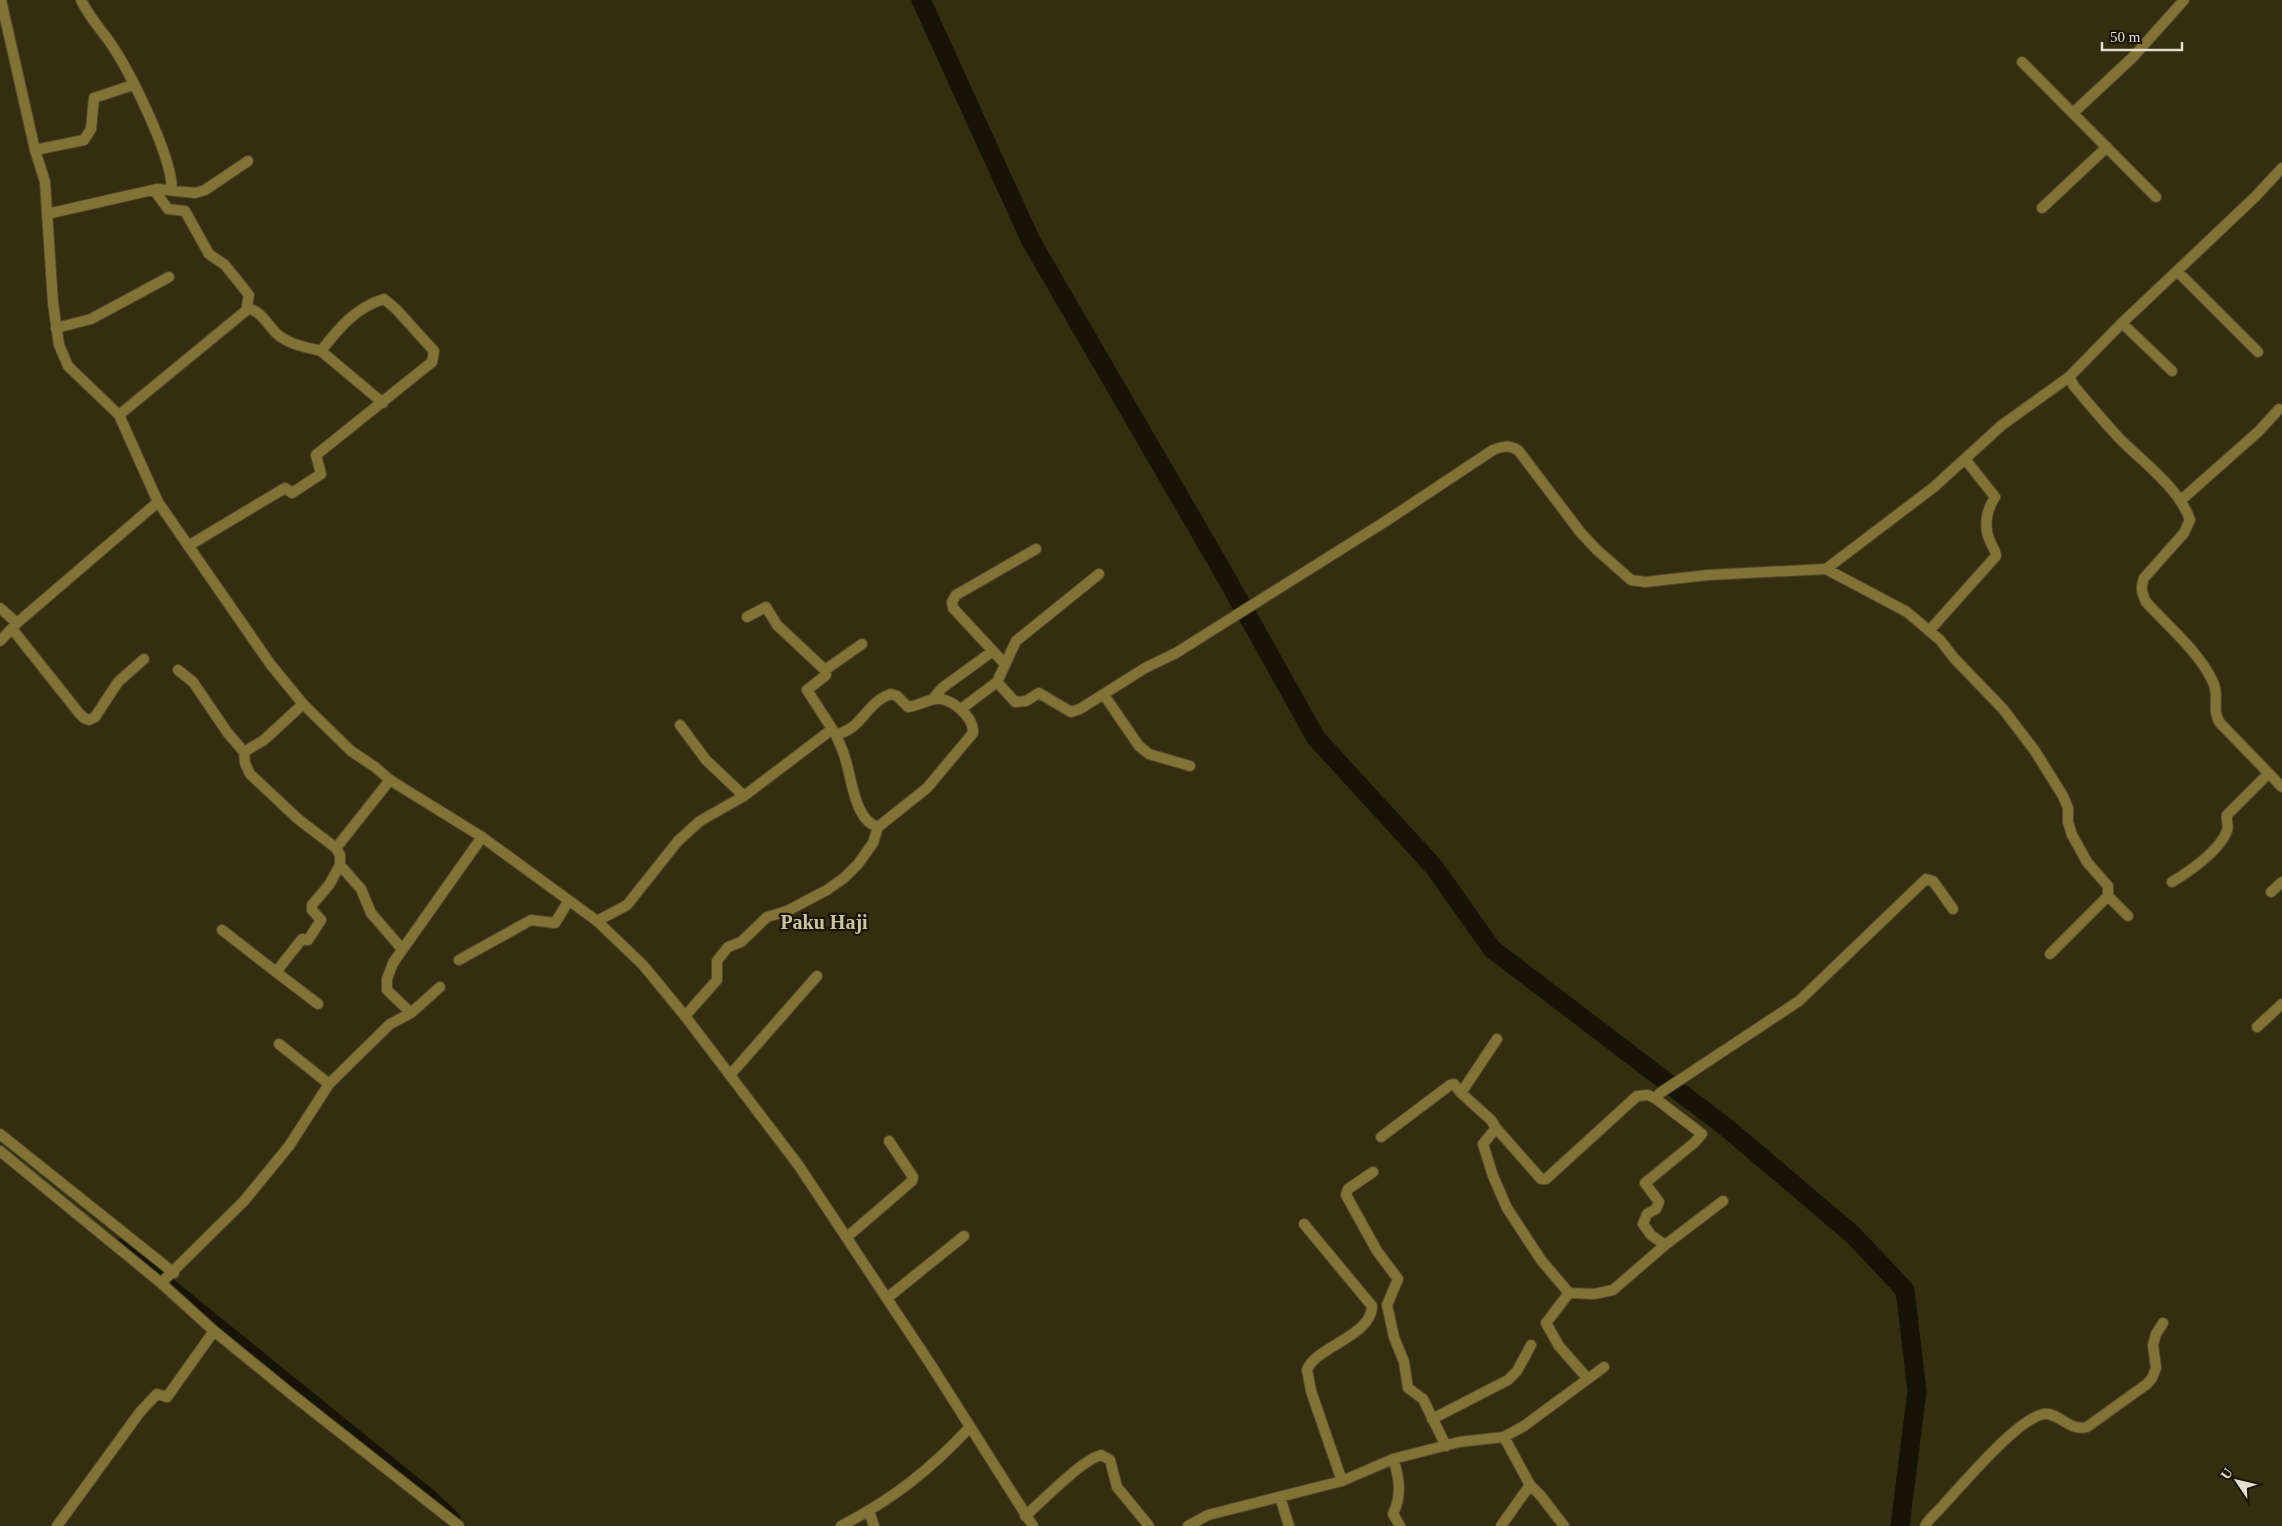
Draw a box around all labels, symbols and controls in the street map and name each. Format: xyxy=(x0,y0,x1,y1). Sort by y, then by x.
scale bar xyxy=(2102,20,2182,52)
text: 50 m xyxy=(2110,29,2141,45)
district label: Paku Haji xyxy=(780,911,868,934)
north arrow xyxy=(2212,1456,2262,1506)
text: U xyxy=(2218,1465,2236,1482)

